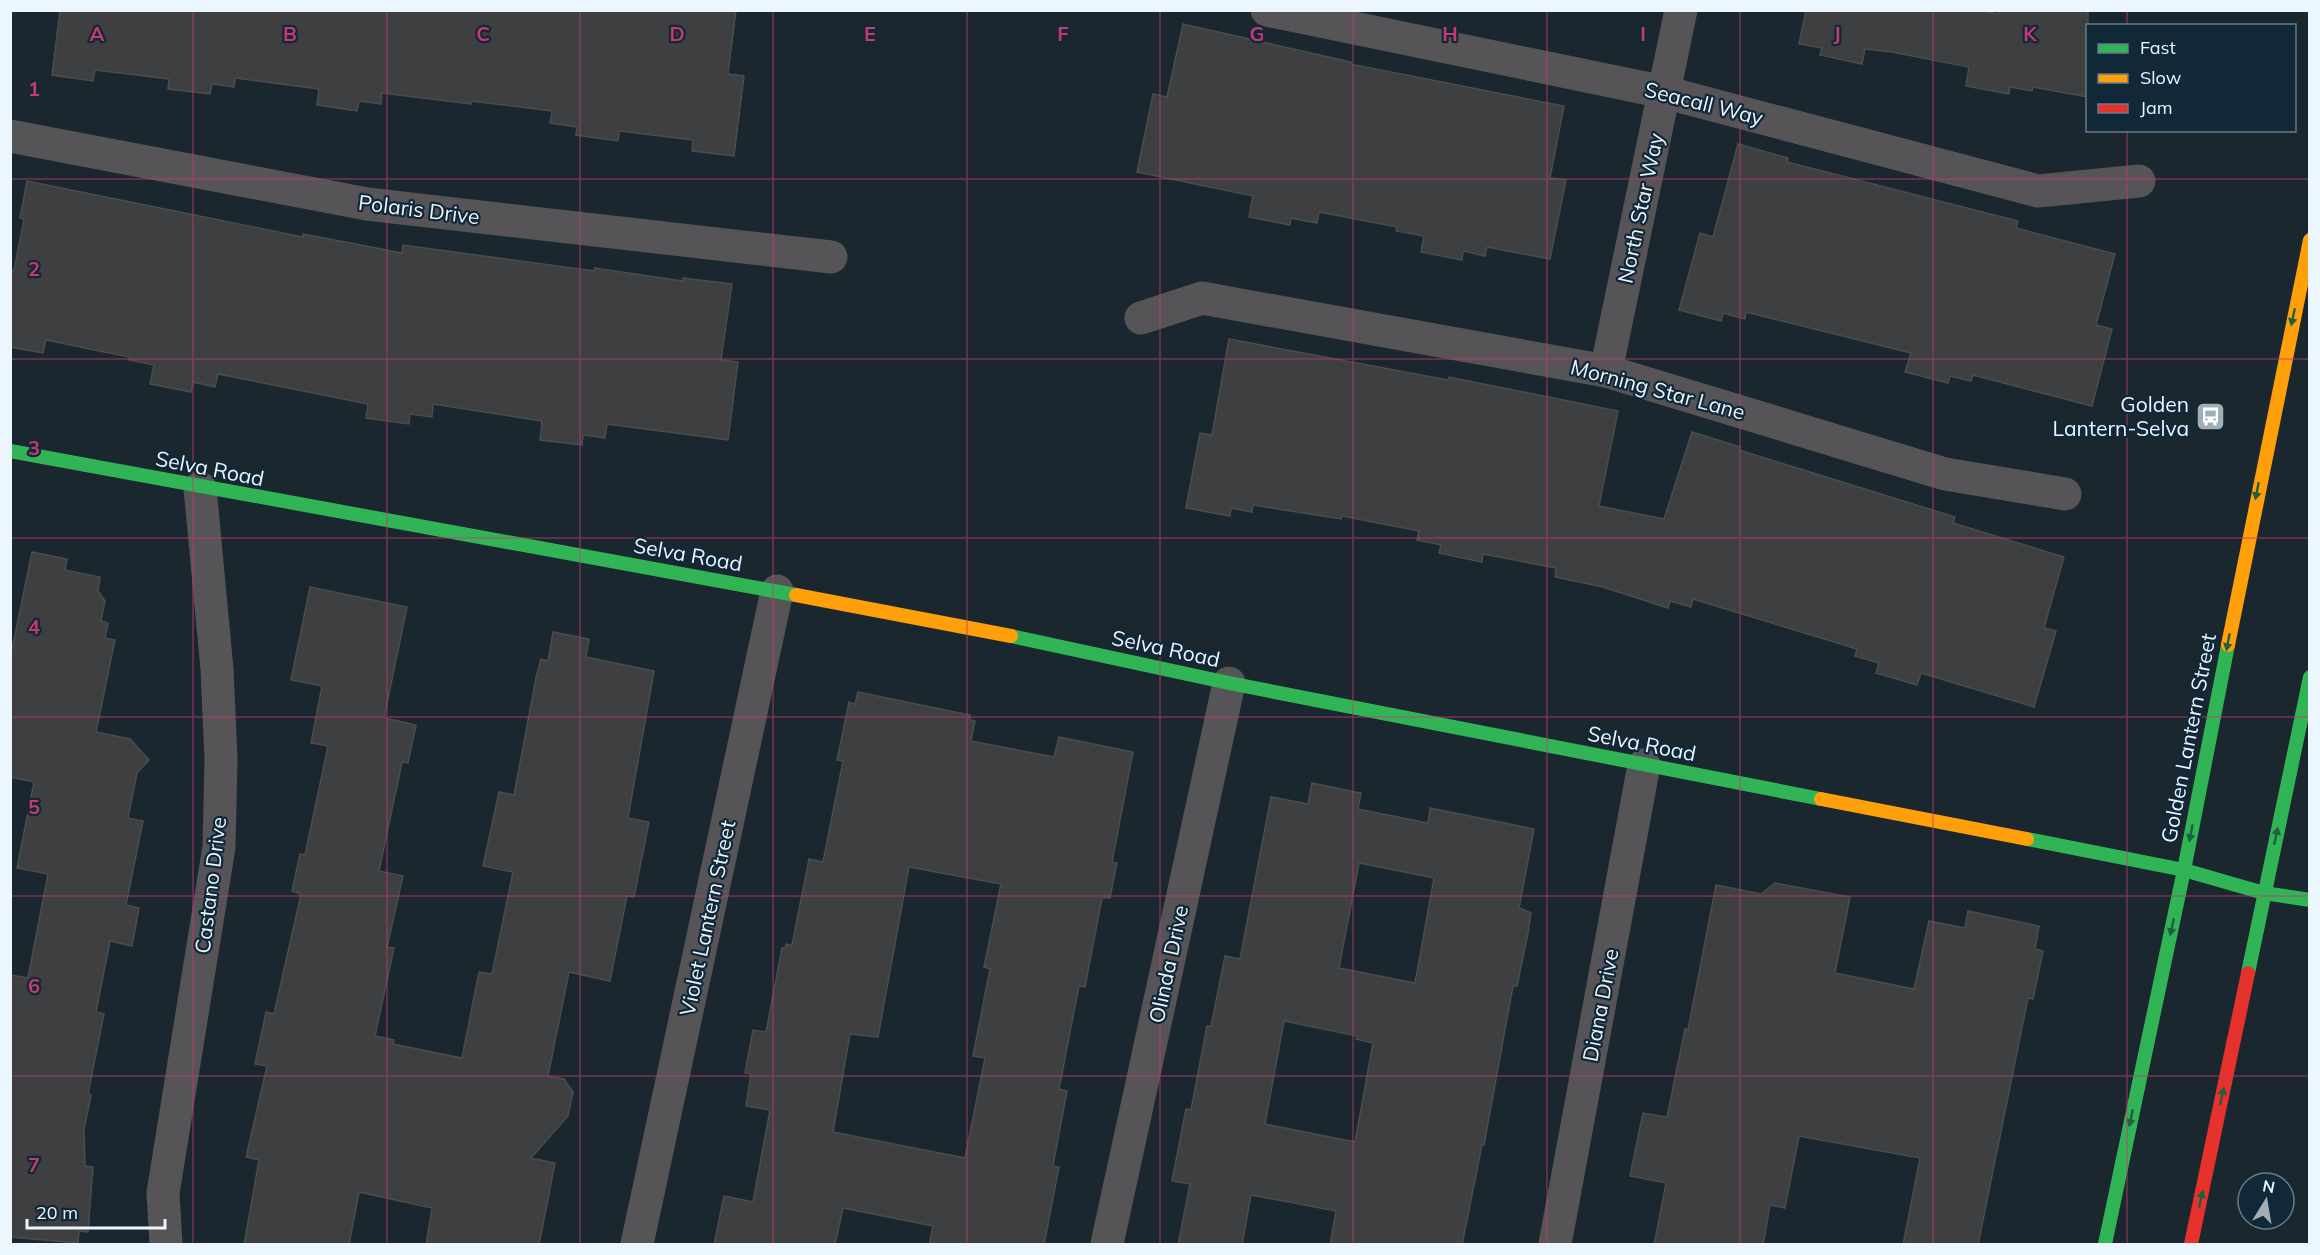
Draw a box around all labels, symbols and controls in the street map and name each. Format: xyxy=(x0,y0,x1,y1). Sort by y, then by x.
text: A xyxy=(90,21,105,46)
text: B xyxy=(283,21,297,46)
text: C xyxy=(476,21,490,46)
text: D xyxy=(669,21,685,46)
text: E xyxy=(864,21,876,46)
text: F xyxy=(1057,21,1069,46)
text: G xyxy=(1250,21,1264,46)
text: H xyxy=(1442,21,1458,46)
text: I xyxy=(1640,21,1646,46)
text: J xyxy=(1833,21,1841,46)
text: K xyxy=(2023,21,2037,46)
legend xyxy=(2086,24,2296,132)
text: Fast xyxy=(2140,36,2176,59)
text: Slow xyxy=(2140,66,2182,89)
text: 1 xyxy=(28,76,40,101)
street label: Seacall Way xyxy=(1642,76,1766,130)
text: Jam xyxy=(2140,96,2173,119)
street label: North Star Way xyxy=(1611,131,1669,285)
street label: Polaris Drive xyxy=(357,189,481,229)
text: 2 xyxy=(28,256,40,281)
one-way arrow xyxy=(2288,308,2297,327)
street label: Morning Star Lane xyxy=(1568,353,1748,425)
place label: Golden Lantern-Selva xyxy=(2052,391,2189,441)
bus stop icon: Golden Lantern-Selva xyxy=(2194,400,2226,432)
text: 3 xyxy=(28,435,40,460)
street label: Selva Road xyxy=(154,445,266,491)
one-way arrow xyxy=(2252,482,2261,501)
street label: Selva Road xyxy=(632,532,744,576)
text: 4 xyxy=(28,614,40,639)
street label: Selva Road xyxy=(1109,624,1223,672)
street label: Golden Lantern Street xyxy=(2155,631,2221,845)
one-way arrow xyxy=(2223,633,2232,652)
street label: Selva Road xyxy=(1586,720,1698,766)
text: 5 xyxy=(28,794,40,819)
street label: Castano Drive xyxy=(189,815,231,955)
street label: Violet Lantern Street xyxy=(674,818,740,1018)
one-way arrow xyxy=(2186,824,2195,843)
one-way arrow xyxy=(2272,826,2281,845)
street label: Olinda Drive xyxy=(1143,903,1193,1025)
one-way arrow xyxy=(2167,918,2176,937)
street label: Diana Drive xyxy=(1576,946,1624,1064)
text: 6 xyxy=(28,973,40,998)
one-way arrow xyxy=(2218,1087,2228,1105)
one-way arrow xyxy=(2126,1108,2136,1127)
text: 7 xyxy=(28,1152,40,1177)
north arrow xyxy=(2236,1171,2296,1231)
text: N xyxy=(2261,1175,2277,1197)
one-way arrow xyxy=(2197,1189,2206,1208)
scale bar xyxy=(27,1192,165,1230)
text: 20 m xyxy=(36,1201,78,1224)

